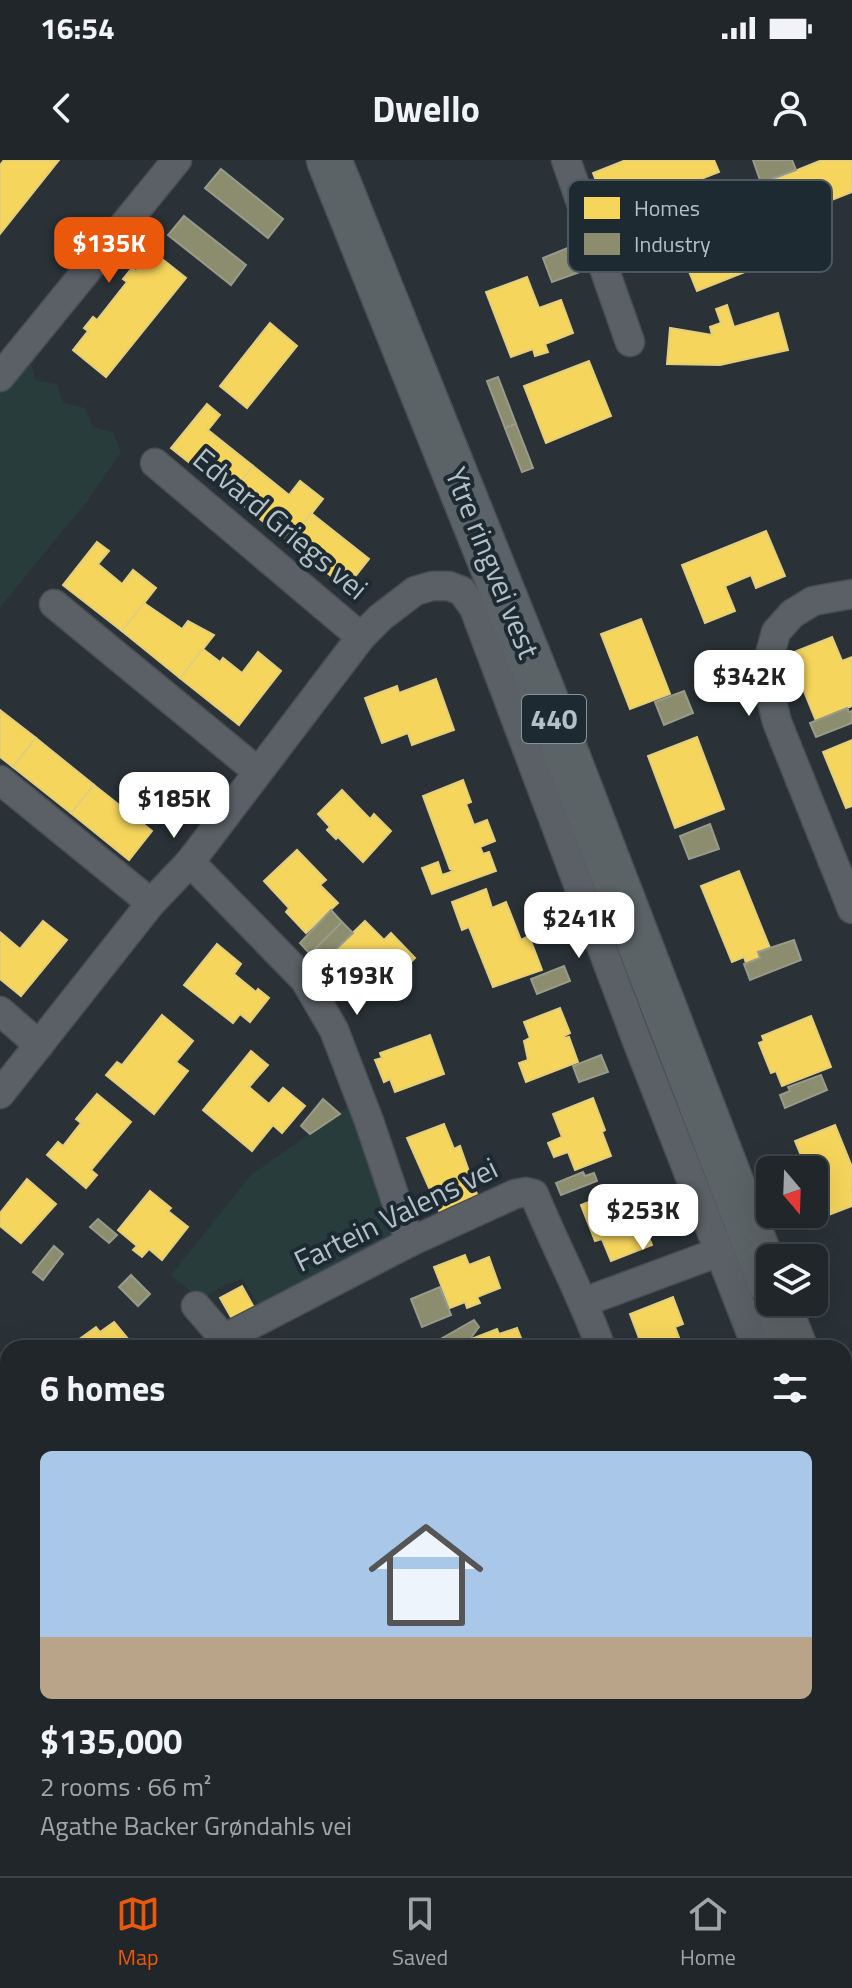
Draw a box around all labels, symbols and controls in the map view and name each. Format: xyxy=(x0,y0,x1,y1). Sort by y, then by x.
text: 16:54 xyxy=(40,5,115,51)
text: Dwello xyxy=(372,81,480,136)
icon: back xyxy=(40,86,84,130)
icon: person xyxy=(768,86,812,130)
legend xyxy=(568,180,832,272)
text: Homes xyxy=(634,191,700,225)
pin: $135K xyxy=(53,217,165,285)
text: $135K xyxy=(72,223,146,262)
text: Industry xyxy=(634,227,711,261)
street label: Edvard Griegs vei xyxy=(183,436,378,610)
street label: Ytre ringvei vest xyxy=(434,460,552,666)
pin: $342K xyxy=(693,650,805,718)
text: $342K xyxy=(712,656,786,695)
road number: 440 xyxy=(522,695,586,743)
pin: $185K xyxy=(118,772,230,840)
text: $185K xyxy=(137,778,211,817)
pin: $241K xyxy=(523,892,635,960)
text: $241K xyxy=(542,898,616,937)
pin: $193K xyxy=(301,949,413,1017)
text: $193K xyxy=(320,955,394,994)
street label: Fartein Valens vei xyxy=(286,1145,505,1283)
north arrow xyxy=(756,1156,828,1228)
map controls xyxy=(756,1156,828,1316)
pin: $253K xyxy=(587,1184,699,1252)
text: $253K xyxy=(606,1190,680,1229)
button: layers xyxy=(756,1244,828,1316)
text: 6 homes xyxy=(40,1362,165,1414)
icon: filters xyxy=(768,1366,812,1410)
icon: home xyxy=(354,1503,498,1647)
text: $135,000 xyxy=(40,1715,182,1767)
text: 2 rooms · 66 m² xyxy=(40,1767,211,1806)
text: Agathe Backer Grøndahls vei xyxy=(40,1806,352,1845)
tab: Map xyxy=(116,1892,160,1974)
tab: Saved xyxy=(392,1892,448,1974)
tab: Home xyxy=(680,1892,736,1974)

